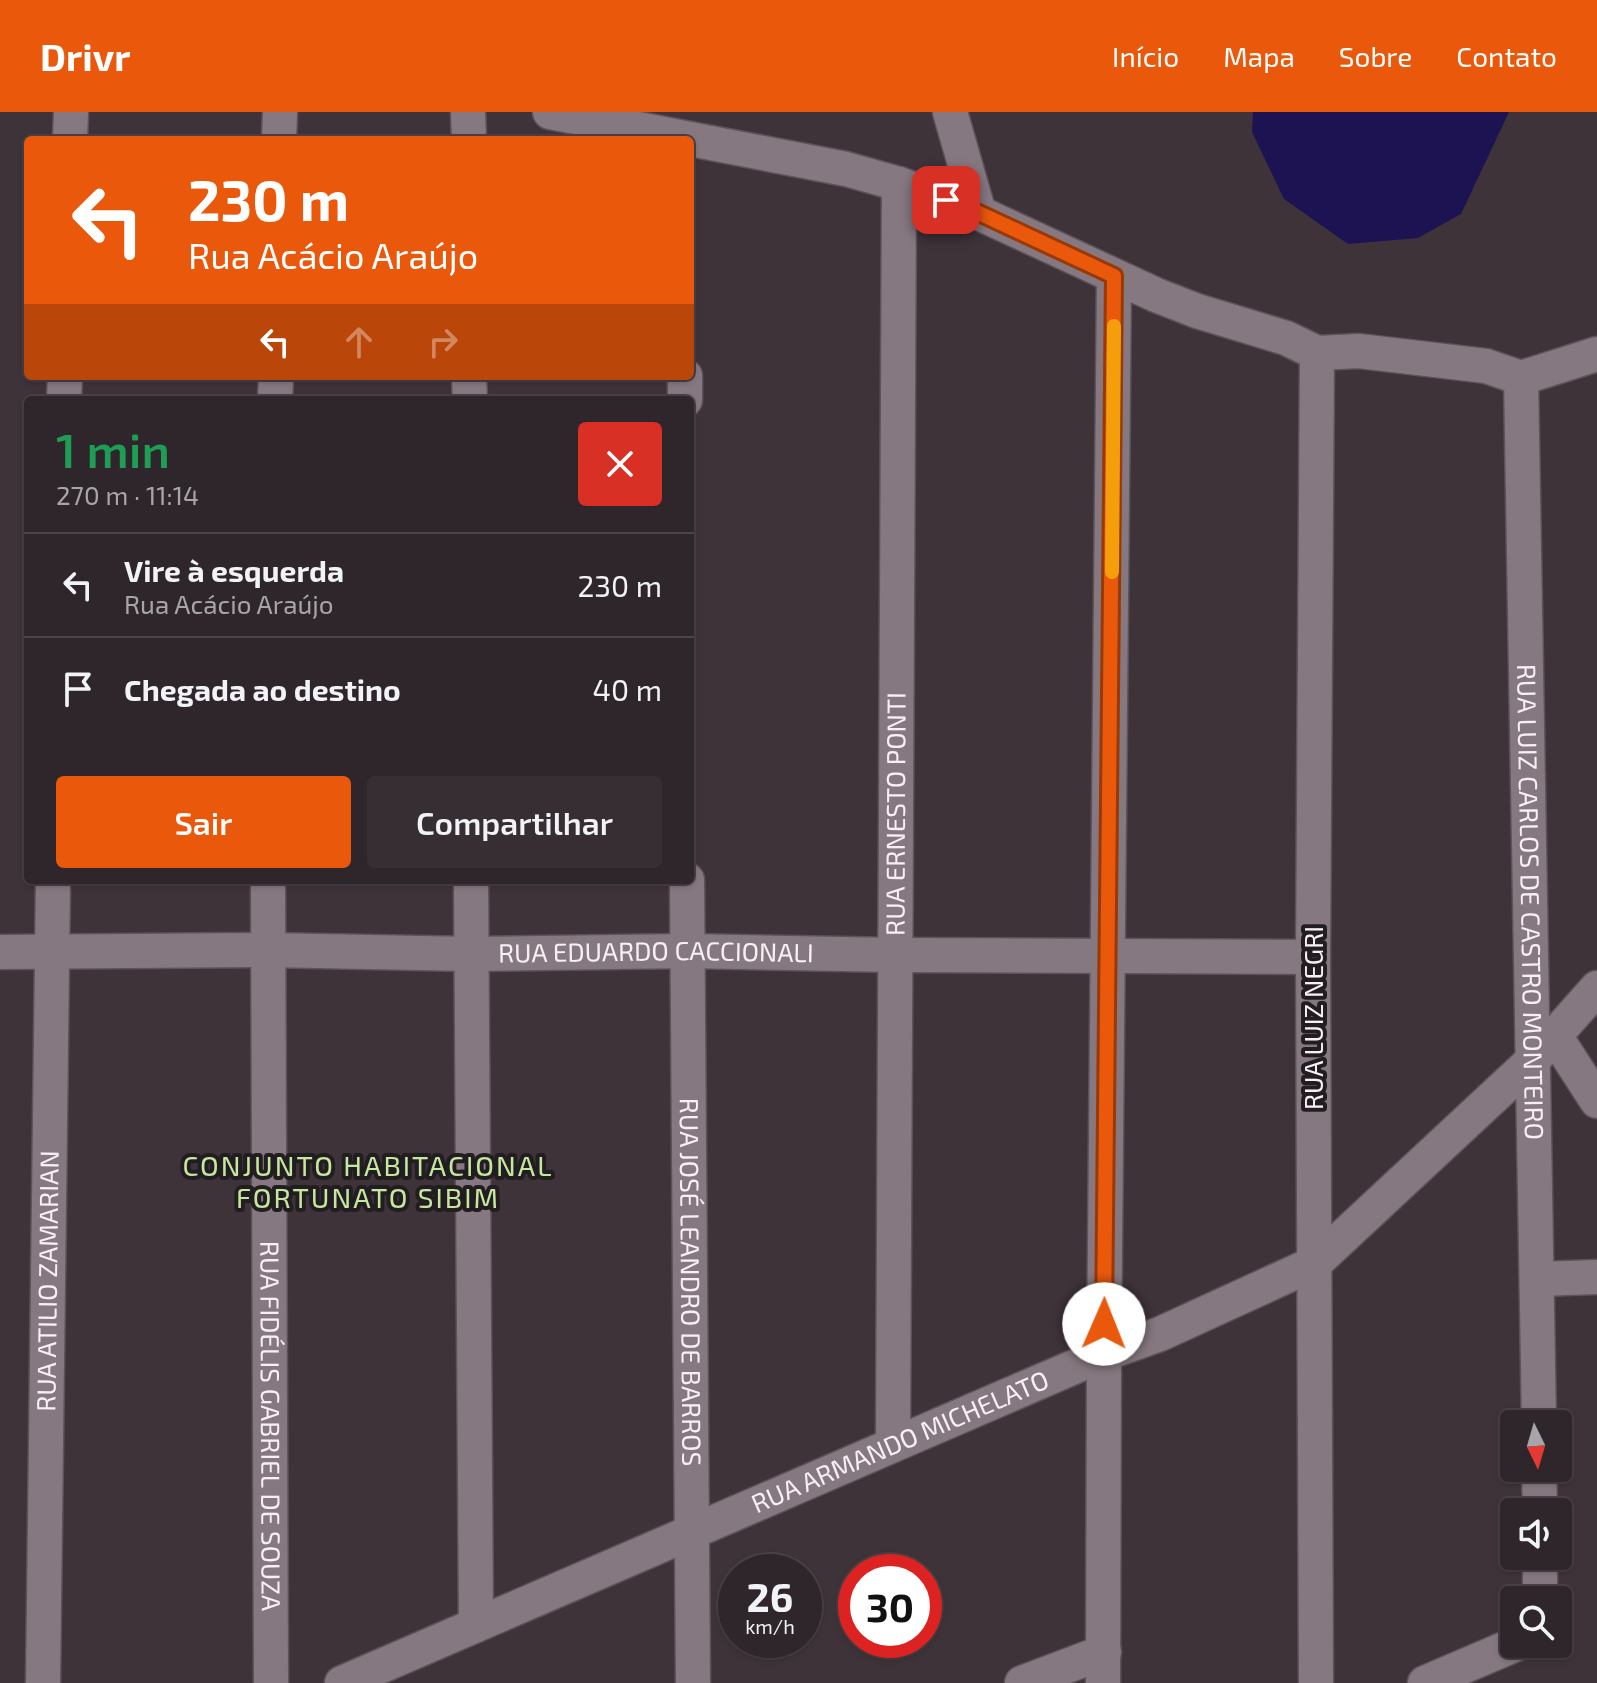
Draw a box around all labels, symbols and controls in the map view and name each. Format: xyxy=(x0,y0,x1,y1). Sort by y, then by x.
text: Drivr xyxy=(40,33,130,79)
text: Início xyxy=(1112,39,1179,73)
text: Mapa xyxy=(1223,39,1295,73)
text: Sobre xyxy=(1339,39,1412,73)
text: Contato xyxy=(1456,39,1557,73)
text: 230 m xyxy=(188,165,349,232)
pin xyxy=(912,166,980,234)
icon: left xyxy=(56,168,160,272)
icon: arrive xyxy=(924,178,968,222)
text: Rua Acácio Araújo xyxy=(188,233,478,276)
icon: left xyxy=(253,320,297,364)
icon: ahead xyxy=(337,320,381,364)
icon: right xyxy=(421,320,465,364)
text: 1 min xyxy=(56,420,170,478)
button: close xyxy=(578,422,662,506)
text: 270 m · 11:14 xyxy=(56,479,199,510)
text: Vire à esquerda xyxy=(124,552,344,588)
icon: left xyxy=(56,563,100,607)
text: 230 m xyxy=(577,567,662,603)
text: Rua Acácio Araújo xyxy=(124,588,334,619)
street label: RUA LUIZ CARLOS DE CASTRO MONTEIRO xyxy=(1512,664,1551,1140)
icon: arrive xyxy=(56,667,100,711)
text: Chegada ao destino xyxy=(124,671,401,707)
text: 40 m xyxy=(592,671,662,707)
street label: RUA ERNESTO PONTI xyxy=(878,692,911,936)
button: Sair xyxy=(56,776,351,868)
button: Compartilhar xyxy=(367,776,662,868)
street label: RUA LUIZ NEGRI xyxy=(1297,926,1328,1110)
street label: RUA EDUARDO CACCIONALI xyxy=(498,934,814,968)
street label: RUA JOSÉ LEANDRO DE BARROS xyxy=(675,1098,708,1466)
district label: CONJUNTO HABITACIONAL FORTUNATO SIBIM xyxy=(182,1148,554,1214)
street label: RUA ATILIO ZAMARIAN xyxy=(29,1150,64,1412)
street label: RUA FIDÉLIS GABRIEL DE SOUZA xyxy=(255,1241,288,1611)
position arrow xyxy=(1062,1282,1146,1366)
street label: RUA ARMANDO MICHELATO xyxy=(746,1363,1053,1518)
north arrow xyxy=(1500,1410,1572,1482)
map controls xyxy=(1500,1410,1572,1658)
button: sound xyxy=(1500,1498,1572,1570)
speed limit sign: 30 xyxy=(838,1554,942,1658)
text: 26 xyxy=(747,1572,793,1620)
button: search xyxy=(1500,1586,1572,1658)
text: km/h xyxy=(745,1614,795,1638)

